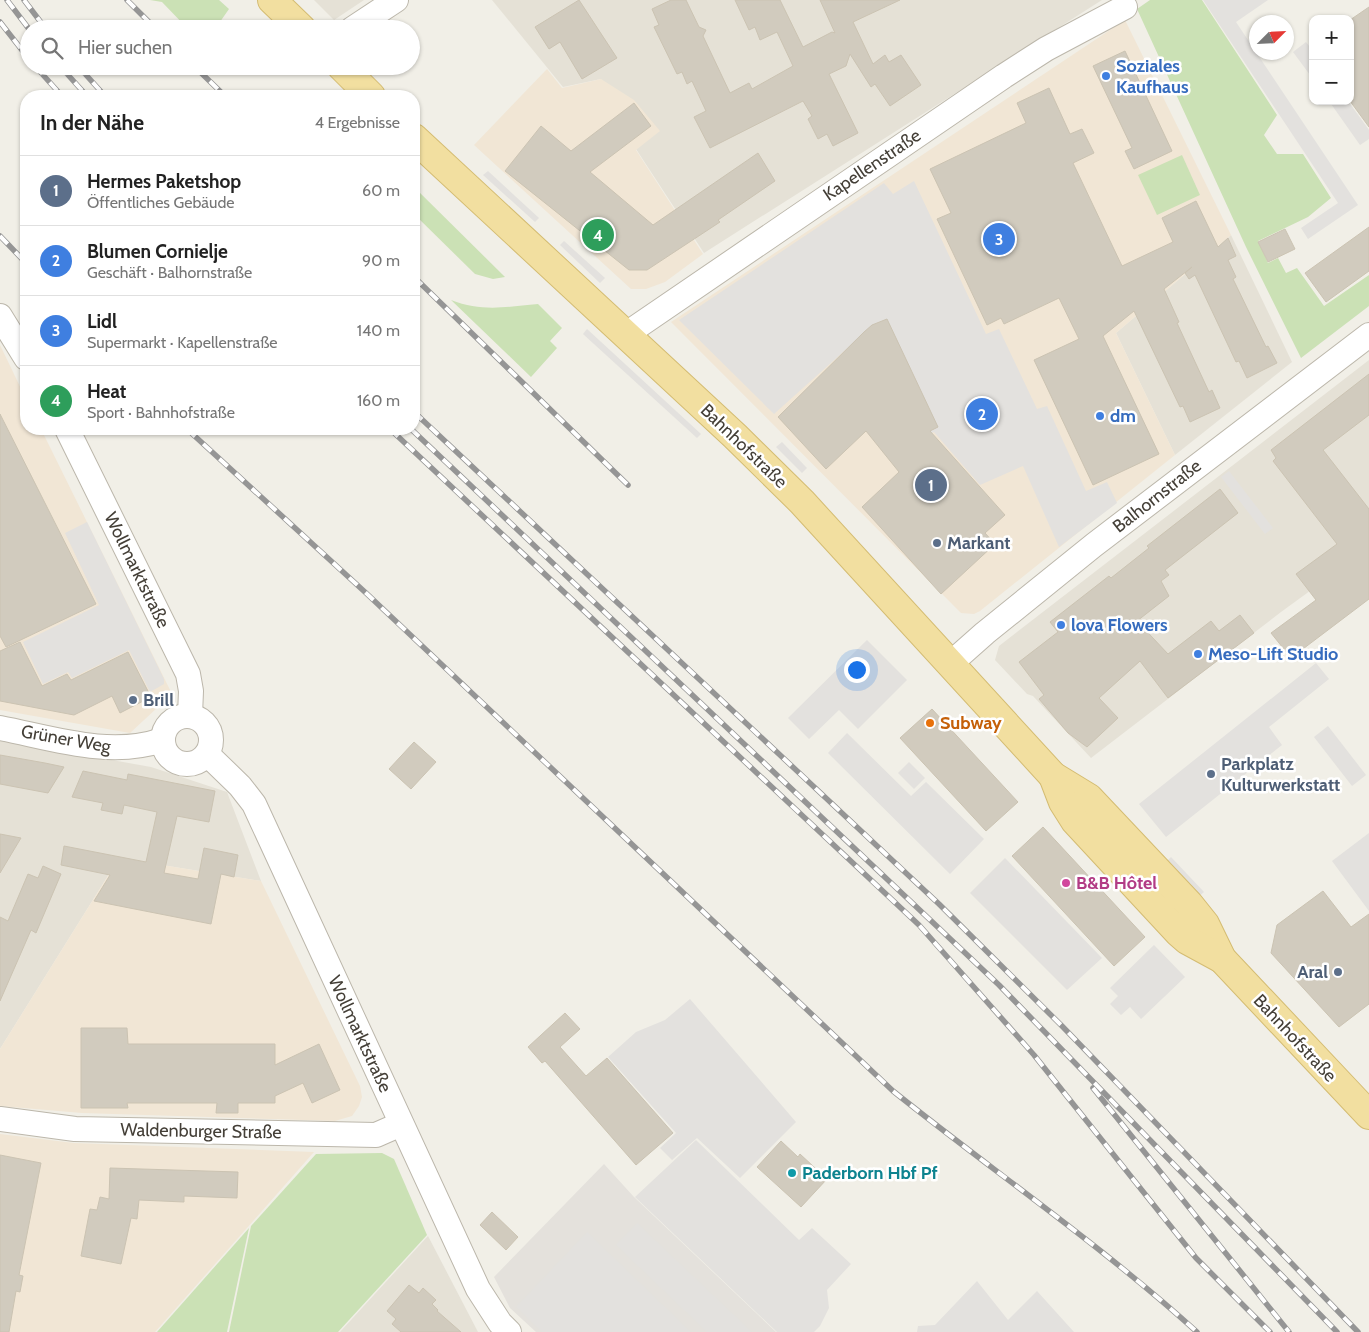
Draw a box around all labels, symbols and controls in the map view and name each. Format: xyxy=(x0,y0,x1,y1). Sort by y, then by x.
north arrow xyxy=(1249,15,1294,60)
map controls xyxy=(1309,15,1354,105)
button: + xyxy=(1309,15,1354,60)
search box xyxy=(20,20,420,75)
icon: search xyxy=(38,34,66,62)
text: Hier suchen xyxy=(78,36,172,59)
place label: Soziales Kaufhaus xyxy=(1116,55,1189,98)
button: − xyxy=(1309,60,1354,105)
marker: Soziales Kaufhaus xyxy=(1100,70,1112,82)
text: In der Nähe xyxy=(40,110,144,135)
text: 4 Ergebnisse xyxy=(315,113,400,132)
street label: Kapellenstraße xyxy=(819,124,925,206)
text: Hermes Paketshop xyxy=(87,170,241,193)
text: 1 xyxy=(53,181,59,200)
text: 60 m xyxy=(362,181,400,200)
text: Öffentliches Gebäude xyxy=(87,193,234,212)
pin: 4 xyxy=(582,216,614,254)
pin: 3 xyxy=(983,220,1015,258)
text: Blumen Cornielje xyxy=(87,240,228,263)
text: 2 xyxy=(52,251,60,270)
text: 90 m xyxy=(362,251,400,270)
text: Geschäft · Balhornstraße xyxy=(87,263,252,282)
text: Lidl xyxy=(87,310,117,333)
text: 3 xyxy=(52,321,60,340)
text: 140 m xyxy=(357,321,400,340)
text: Supermarkt · Kapellenstraße xyxy=(87,333,278,352)
text: Heat xyxy=(87,380,126,403)
text: 4 xyxy=(51,391,61,410)
text: 160 m xyxy=(357,391,400,410)
pin: 2 xyxy=(966,395,998,433)
street label: Bahnhofstraße xyxy=(696,399,792,493)
text: Sport · Bahnhofstraße xyxy=(87,403,235,422)
place label: dm xyxy=(1110,405,1136,427)
marker: dm xyxy=(1094,410,1106,422)
street label: Balhornstraße xyxy=(1108,455,1206,537)
pin: 1 xyxy=(915,466,947,504)
street label: Wollmarktstraße xyxy=(99,508,175,632)
place label: Markant xyxy=(947,532,1010,554)
marker: Markant xyxy=(931,537,943,549)
place label: lova Flowers xyxy=(1071,614,1168,636)
marker: lova Flowers xyxy=(1055,619,1067,631)
place label: Meso-Lift Studio xyxy=(1208,643,1338,665)
marker: Meso-Lift Studio xyxy=(1192,648,1204,660)
your location xyxy=(844,657,870,683)
place label: Brill xyxy=(143,689,174,711)
marker: Brill xyxy=(127,694,139,706)
place label: Subway xyxy=(940,712,1002,734)
marker: Subway xyxy=(924,717,936,729)
street label: Grüner Weg xyxy=(19,720,114,758)
place label: Parkplatz Kulturwerkstatt xyxy=(1221,753,1340,796)
marker: Parkplatz Kulturwerkstatt xyxy=(1205,768,1217,780)
place label: B&B Hôtel xyxy=(1076,872,1157,894)
marker: B&B Hôtel xyxy=(1060,877,1072,889)
place label: Aral xyxy=(1297,961,1328,983)
marker: Aral xyxy=(1332,966,1344,978)
street label: Wollmarktstraße xyxy=(323,972,397,1096)
street label: Bahnhofstraße xyxy=(1249,990,1341,1086)
street label: Waldenburger Straße xyxy=(120,1119,282,1143)
place label: Paderborn Hbf Pf xyxy=(802,1162,938,1184)
marker: Paderborn Hbf Pf xyxy=(786,1167,798,1179)

